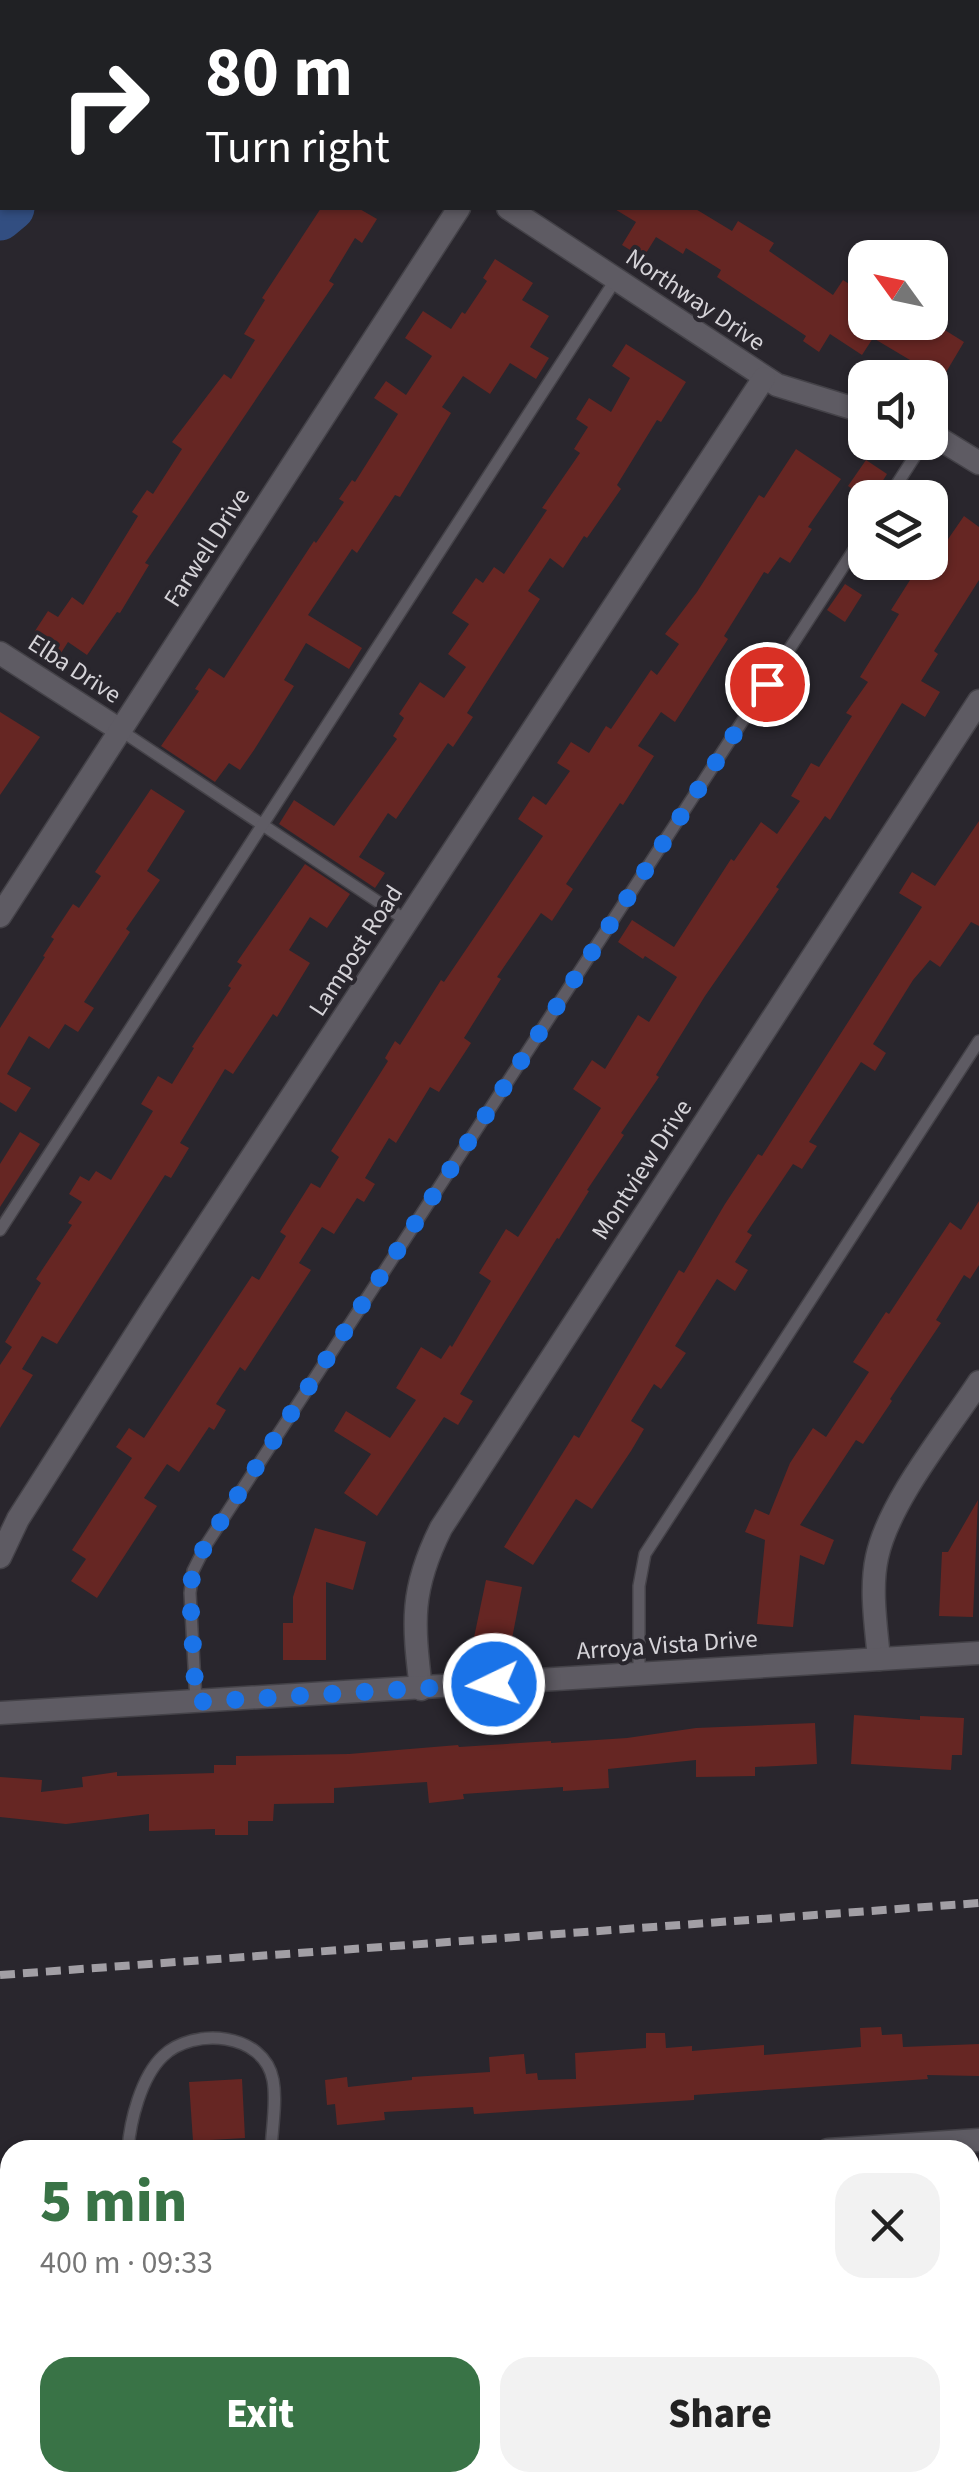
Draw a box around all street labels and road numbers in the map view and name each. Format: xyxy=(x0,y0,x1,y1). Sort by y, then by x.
street label: Northway Drive xyxy=(618,240,773,360)
street label: Farwell Drive xyxy=(155,481,259,614)
street label: Elba Drive xyxy=(21,625,128,712)
street label: Lampost Road xyxy=(300,878,412,1023)
street label: Montview Drive xyxy=(583,1092,701,1247)
street label: Arroya Vista Drive xyxy=(575,1621,759,1669)

